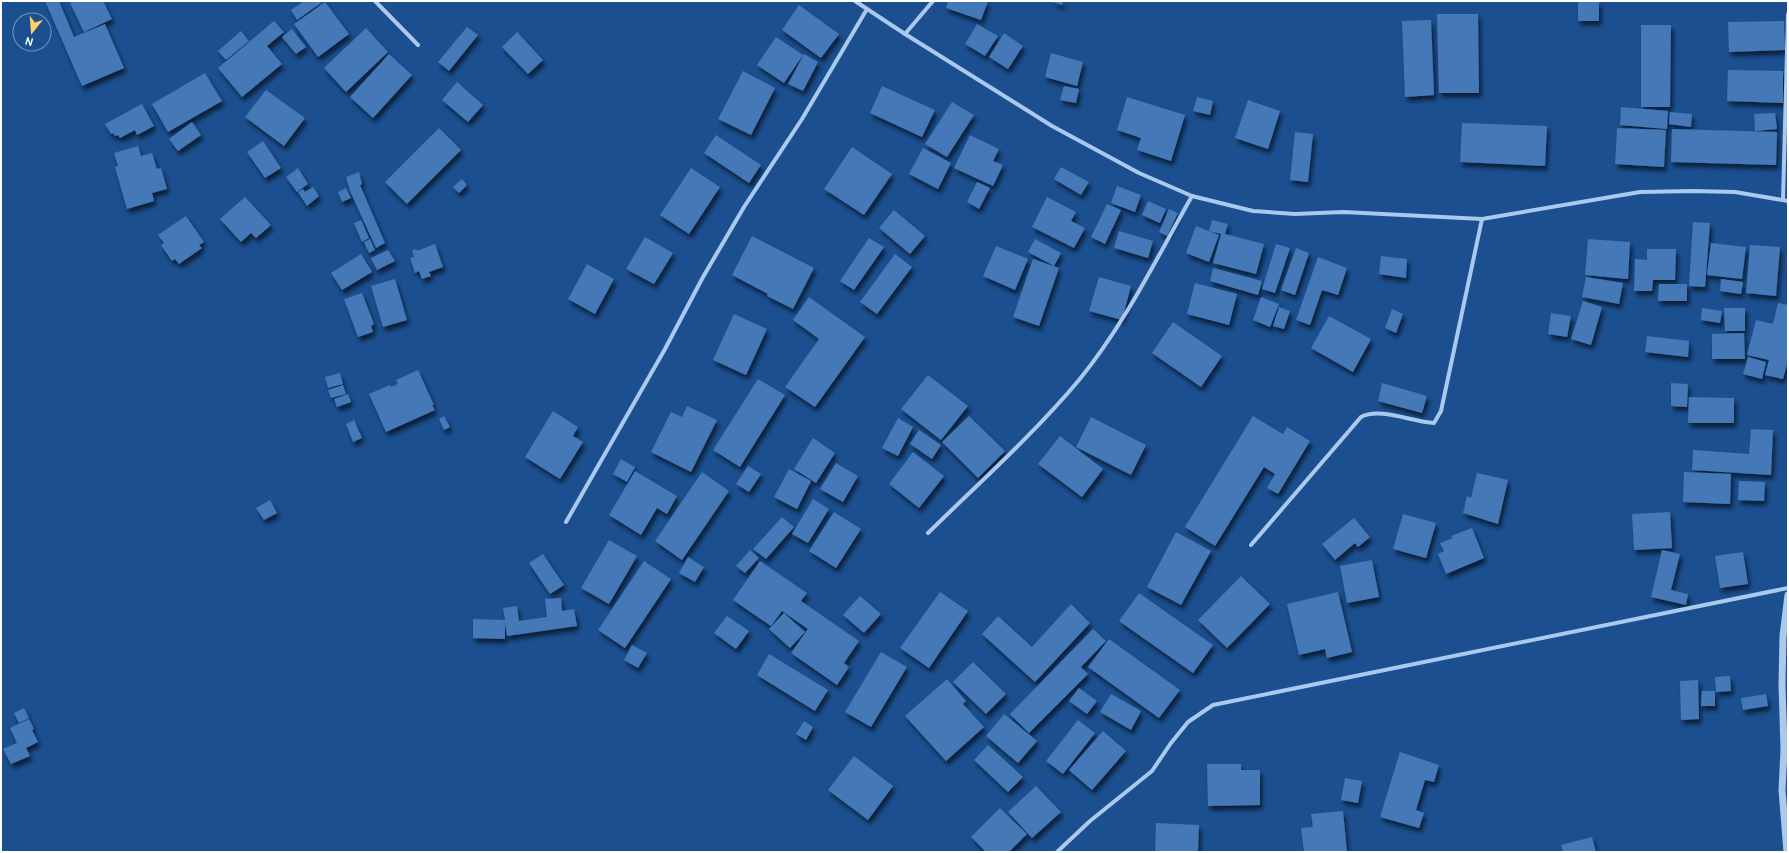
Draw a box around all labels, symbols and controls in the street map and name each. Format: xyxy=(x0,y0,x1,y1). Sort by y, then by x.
north arrow xyxy=(12,12,52,52)
text: N xyxy=(23,34,35,49)

